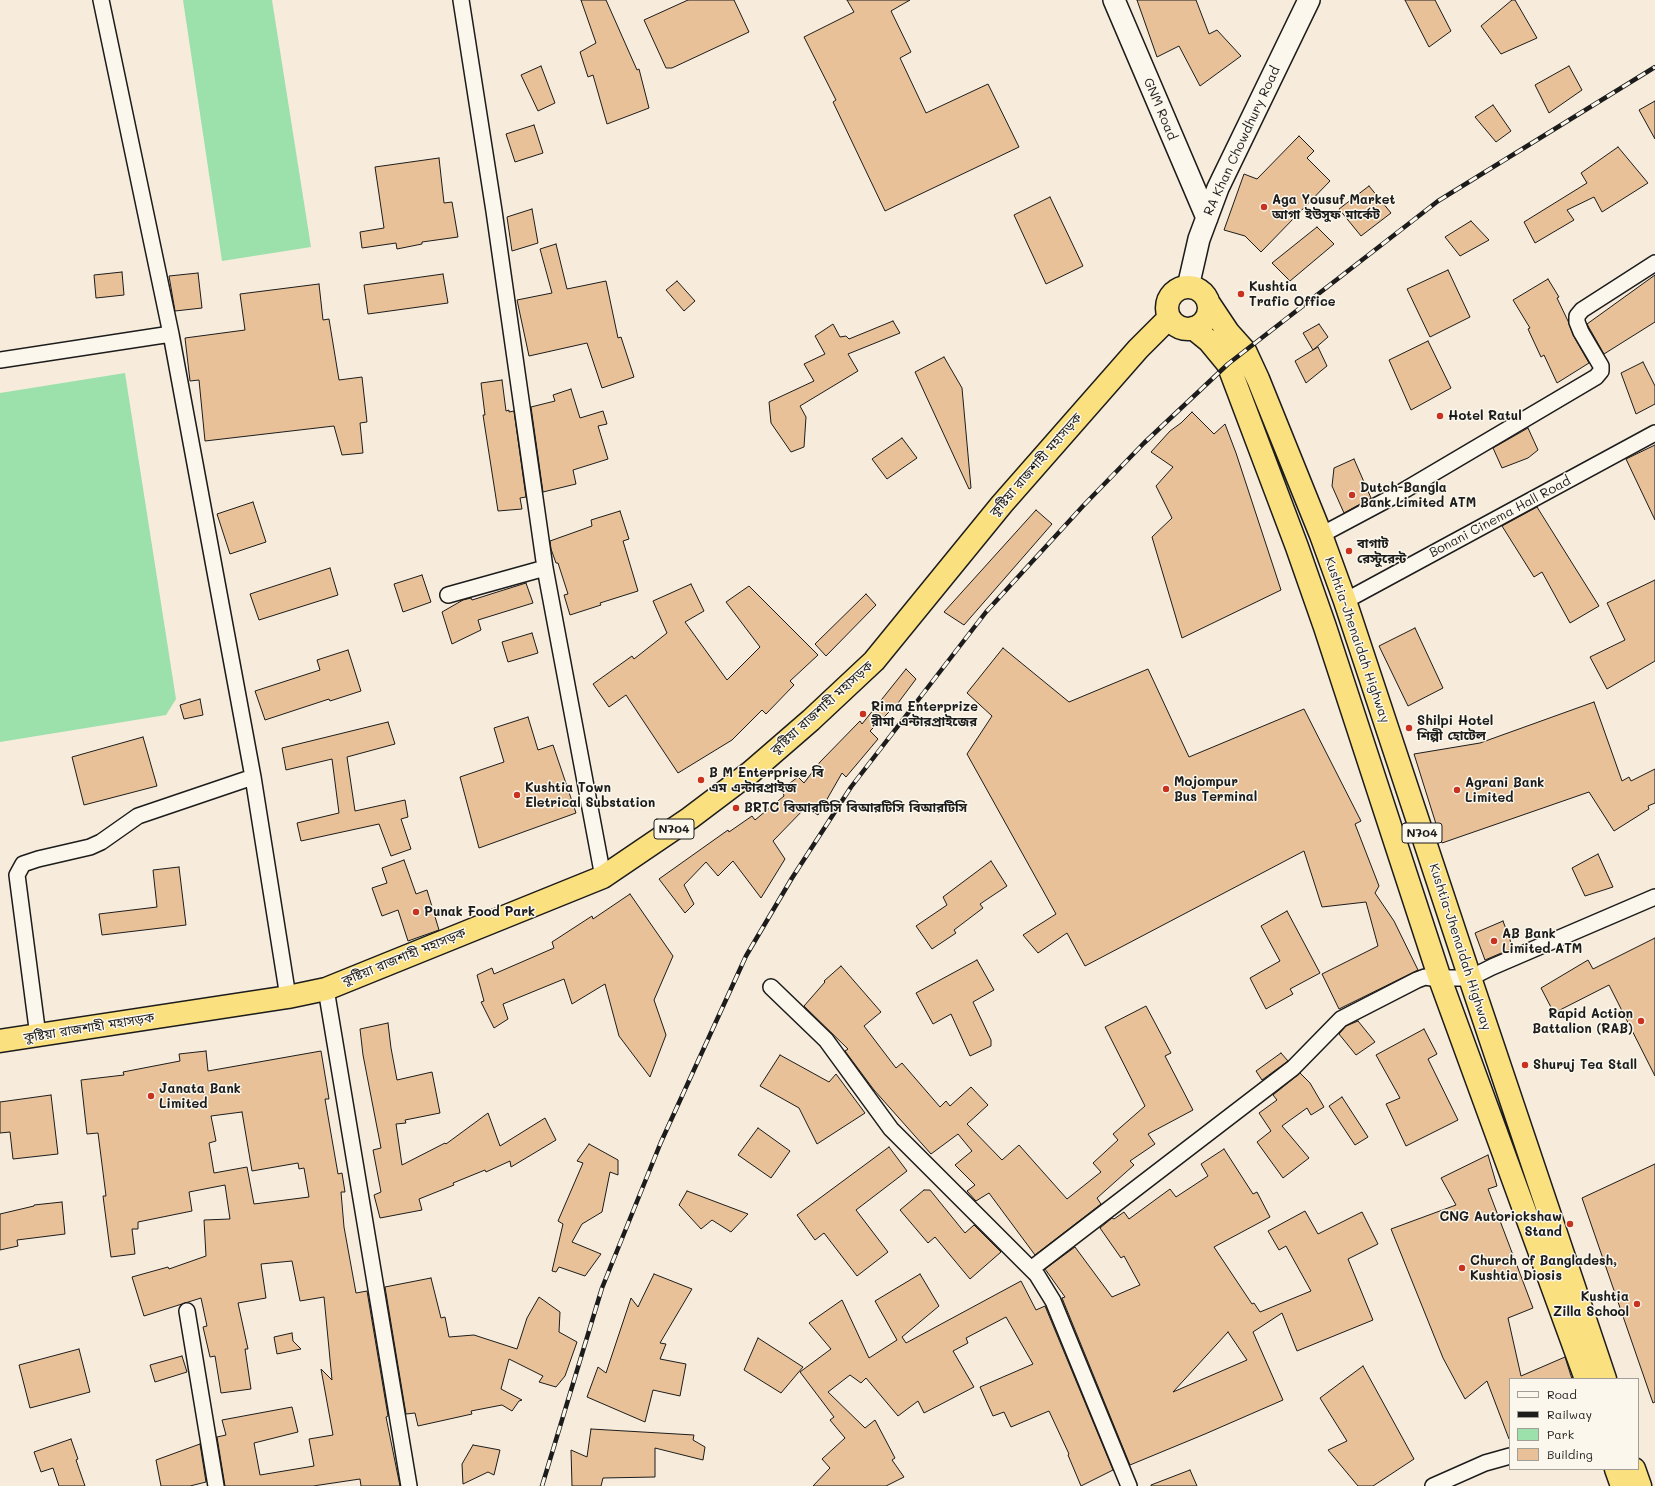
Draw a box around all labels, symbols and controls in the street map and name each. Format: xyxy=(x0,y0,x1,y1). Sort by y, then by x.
street label: RA Khan Chowdhury Road xyxy=(1200,64,1284,218)
street label: GNM Road xyxy=(1140,76,1180,142)
place label: Aga Yousuf Market আগা ইউসুফ মার্কেট xyxy=(1272,192,1395,223)
marker: Aga Yousuf Market আগা ইউসুফ মার্কেট xyxy=(1259,202,1269,212)
place label: Kushtia Trafic Office xyxy=(1249,279,1335,310)
marker: Kushtia Trafic Office xyxy=(1236,289,1246,299)
place label: Hotel Ratul xyxy=(1448,408,1522,424)
street label: কুষ্টিয়া রাজশাহী মহাসড়ক xyxy=(987,410,1085,520)
marker: Hotel Ratul xyxy=(1435,411,1445,421)
street label: Bonani Cinema Hall Road xyxy=(1427,473,1573,561)
place label: Dutch-Bangla Bank Limited ATM xyxy=(1360,480,1476,511)
marker: Dutch-Bangla Bank Limited ATM xyxy=(1347,490,1357,500)
place label: বাগাট রেস্টুরেন্ট xyxy=(1357,536,1406,567)
marker: বাগাট রেস্টুরেন্ট xyxy=(1344,546,1354,556)
street label: Kushtia-Jhenaidah Highway xyxy=(1321,555,1393,725)
street label: কুষ্টিয়া রাজশাহী মহাসড়ক xyxy=(768,658,876,758)
place label: Rima Enterprize রীমা এন্টারপ্রাইজের xyxy=(871,699,978,730)
marker: Rima Enterprize রীমা এন্টারপ্রাইজের xyxy=(858,709,868,719)
place label: Shilpi Hotel শিল্পী হোটেল xyxy=(1417,713,1493,744)
marker: Shilpi Hotel শিল্পী হোটেল xyxy=(1404,723,1414,733)
place label: B M Enterprise বি এম এন্টারপ্রাইজ xyxy=(709,765,824,796)
place label: Mojompur Bus Terminal xyxy=(1174,774,1257,805)
marker: B M Enterprise বি এম এন্টারপ্রাইজ xyxy=(696,775,706,785)
place label: Agrani Bank Limited xyxy=(1465,775,1544,806)
place label: Kushtia Town Eletrical Substation xyxy=(525,780,655,811)
marker: Mojompur Bus Terminal xyxy=(1161,784,1171,794)
marker: Agrani Bank Limited xyxy=(1452,785,1462,795)
marker: Kushtia Town Eletrical Substation xyxy=(512,790,522,800)
place label: BRTC বিআরটিসি বিআরটিসি বিআরটিসি xyxy=(744,800,967,816)
marker: BRTC বিআরটিসি বিআরটিসি বিআরটিসি xyxy=(731,803,741,813)
road number: N704 xyxy=(654,819,694,839)
road number: N704 xyxy=(1402,823,1442,843)
street label: Kushtia-Jhenaidah Highway xyxy=(1426,862,1494,1032)
place label: Punak Food Park xyxy=(424,904,535,920)
marker: Punak Food Park xyxy=(411,907,421,917)
street label: কুষ্টিয়া রাজশাহী মহাসড়ক xyxy=(340,925,468,989)
place label: AB Bank Limited ATM xyxy=(1502,926,1582,957)
marker: AB Bank Limited ATM xyxy=(1489,936,1499,946)
place label: Rapid Action Battalion (RAB) xyxy=(1532,1006,1633,1037)
street label: কুষ্টিয়া রাজশাহী মহাসড়ক xyxy=(23,1010,155,1046)
marker: Rapid Action Battalion (RAB) xyxy=(1636,1016,1646,1026)
place label: Shuruj Tea Stall xyxy=(1533,1057,1637,1073)
marker: Shuruj Tea Stall xyxy=(1520,1060,1530,1070)
place label: Janata Bank Limited xyxy=(159,1081,241,1112)
marker: Janata Bank Limited xyxy=(146,1091,156,1101)
place label: CNG Autorickshaw Stand xyxy=(1440,1209,1562,1240)
marker: CNG Autorickshaw Stand xyxy=(1565,1219,1575,1229)
place label: Church of Bangladesh, Kushtia Diosis xyxy=(1470,1253,1617,1284)
marker: Church of Bangladesh, Kushtia Diosis xyxy=(1457,1263,1467,1273)
place label: Kushtia Zilla School xyxy=(1553,1289,1629,1320)
marker: Kushtia Zilla School xyxy=(1632,1299,1642,1309)
legend xyxy=(1509,1378,1639,1470)
text: Road xyxy=(1547,1386,1577,1402)
text: Railway xyxy=(1547,1406,1592,1422)
text: Park xyxy=(1547,1426,1574,1442)
text: Building xyxy=(1547,1446,1593,1462)

